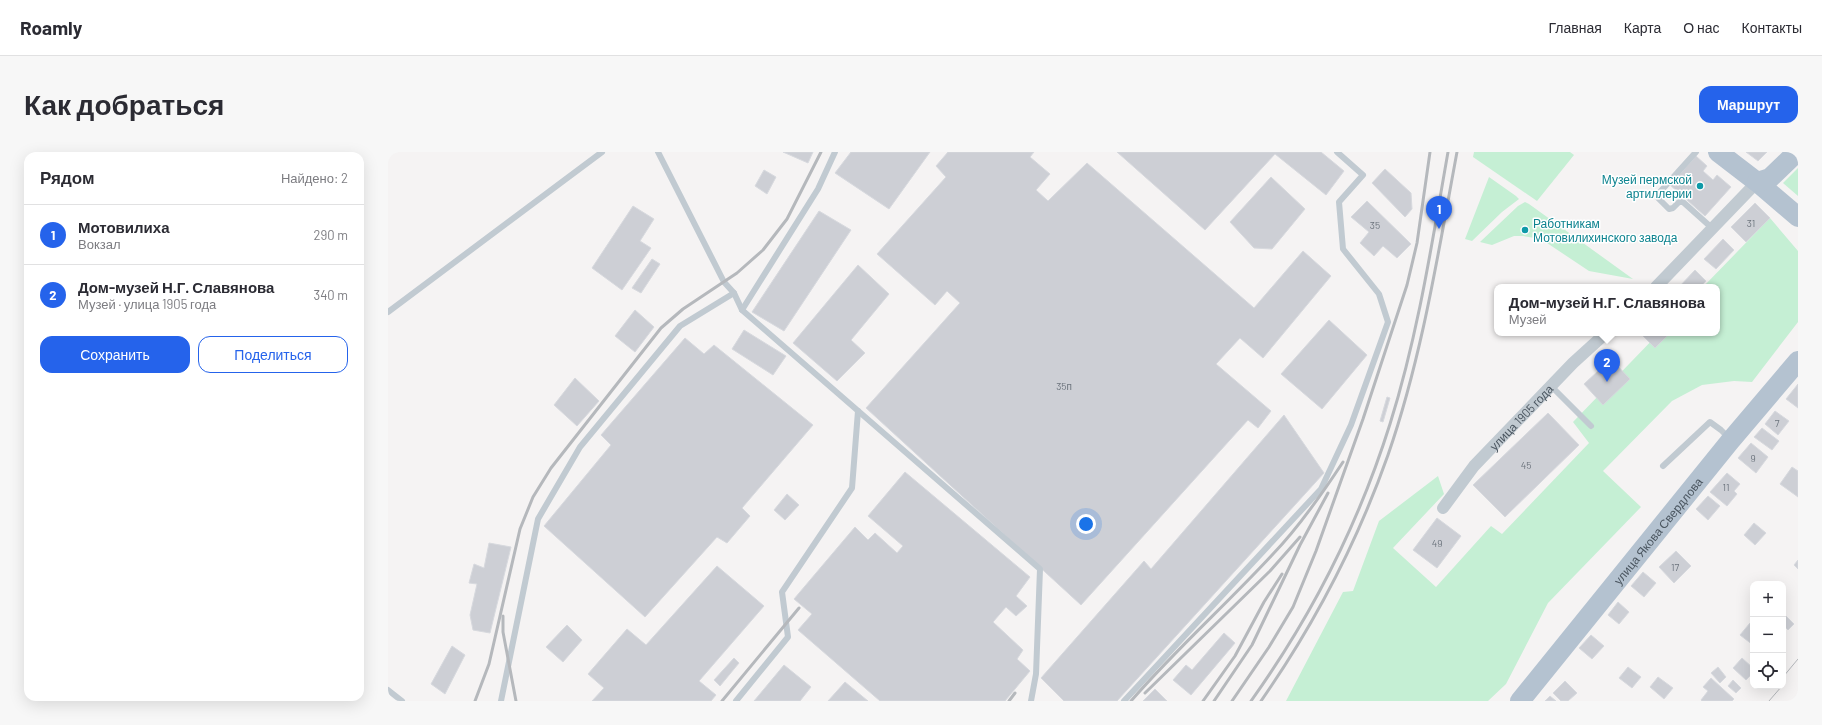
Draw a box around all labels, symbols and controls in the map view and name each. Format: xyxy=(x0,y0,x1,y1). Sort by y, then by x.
text: Roamly xyxy=(20,16,82,39)
text: Главная xyxy=(1549,19,1602,36)
text: Карта xyxy=(1624,19,1661,36)
text: О нас xyxy=(1683,19,1720,36)
text: Контакты xyxy=(1742,19,1802,36)
button: Маршрут xyxy=(1699,86,1798,123)
text: Как добраться xyxy=(24,87,224,121)
text: Рядом xyxy=(40,167,95,187)
text: Найдено: 2 xyxy=(281,170,348,186)
place label: Музей пермской артиллерии xyxy=(1602,172,1692,201)
marker: Музей пермской артиллерии xyxy=(1695,181,1705,191)
pin: 1 xyxy=(1426,196,1452,229)
place label: Работникам Мотовилихинского завода xyxy=(1533,216,1678,245)
house number: 31 xyxy=(1747,217,1755,229)
text: Мотовилиха xyxy=(78,218,169,236)
house number: 35 xyxy=(1370,219,1380,231)
marker: Работникам Мотовилихинского завода xyxy=(1520,225,1530,235)
text: 1 xyxy=(51,227,55,243)
text: 290 m xyxy=(314,227,348,243)
text: Вокзал xyxy=(78,236,121,252)
text: Дом-музей Н.Г. Славянова xyxy=(78,278,274,296)
popup xyxy=(1494,284,1720,336)
text: 2 xyxy=(49,287,57,303)
text: 340 m xyxy=(313,287,348,303)
text: Дом-музей Н.Г. Славянова xyxy=(1509,293,1705,311)
text: Музей · улица 1905 года xyxy=(78,296,216,312)
text: Музей xyxy=(1509,311,1547,327)
button: Сохранить xyxy=(40,336,190,373)
button: Поделиться xyxy=(198,336,348,373)
pin: 2 xyxy=(1594,349,1620,382)
house number: 35п xyxy=(1056,380,1072,392)
street label: улица 1905 года xyxy=(1486,381,1556,453)
house number: 7 xyxy=(1775,417,1780,429)
house number: 9 xyxy=(1750,452,1756,464)
house number: 45 xyxy=(1521,459,1531,471)
street label: улица Якова Свердлова xyxy=(1610,474,1705,588)
house number: 11 xyxy=(1722,481,1730,493)
your location xyxy=(1076,514,1096,534)
house number: 49 xyxy=(1432,537,1442,549)
house number: 17 xyxy=(1671,561,1679,573)
map controls xyxy=(1750,581,1786,689)
button: + xyxy=(1750,581,1786,617)
button: − xyxy=(1750,617,1786,653)
button: locate xyxy=(1750,653,1786,689)

